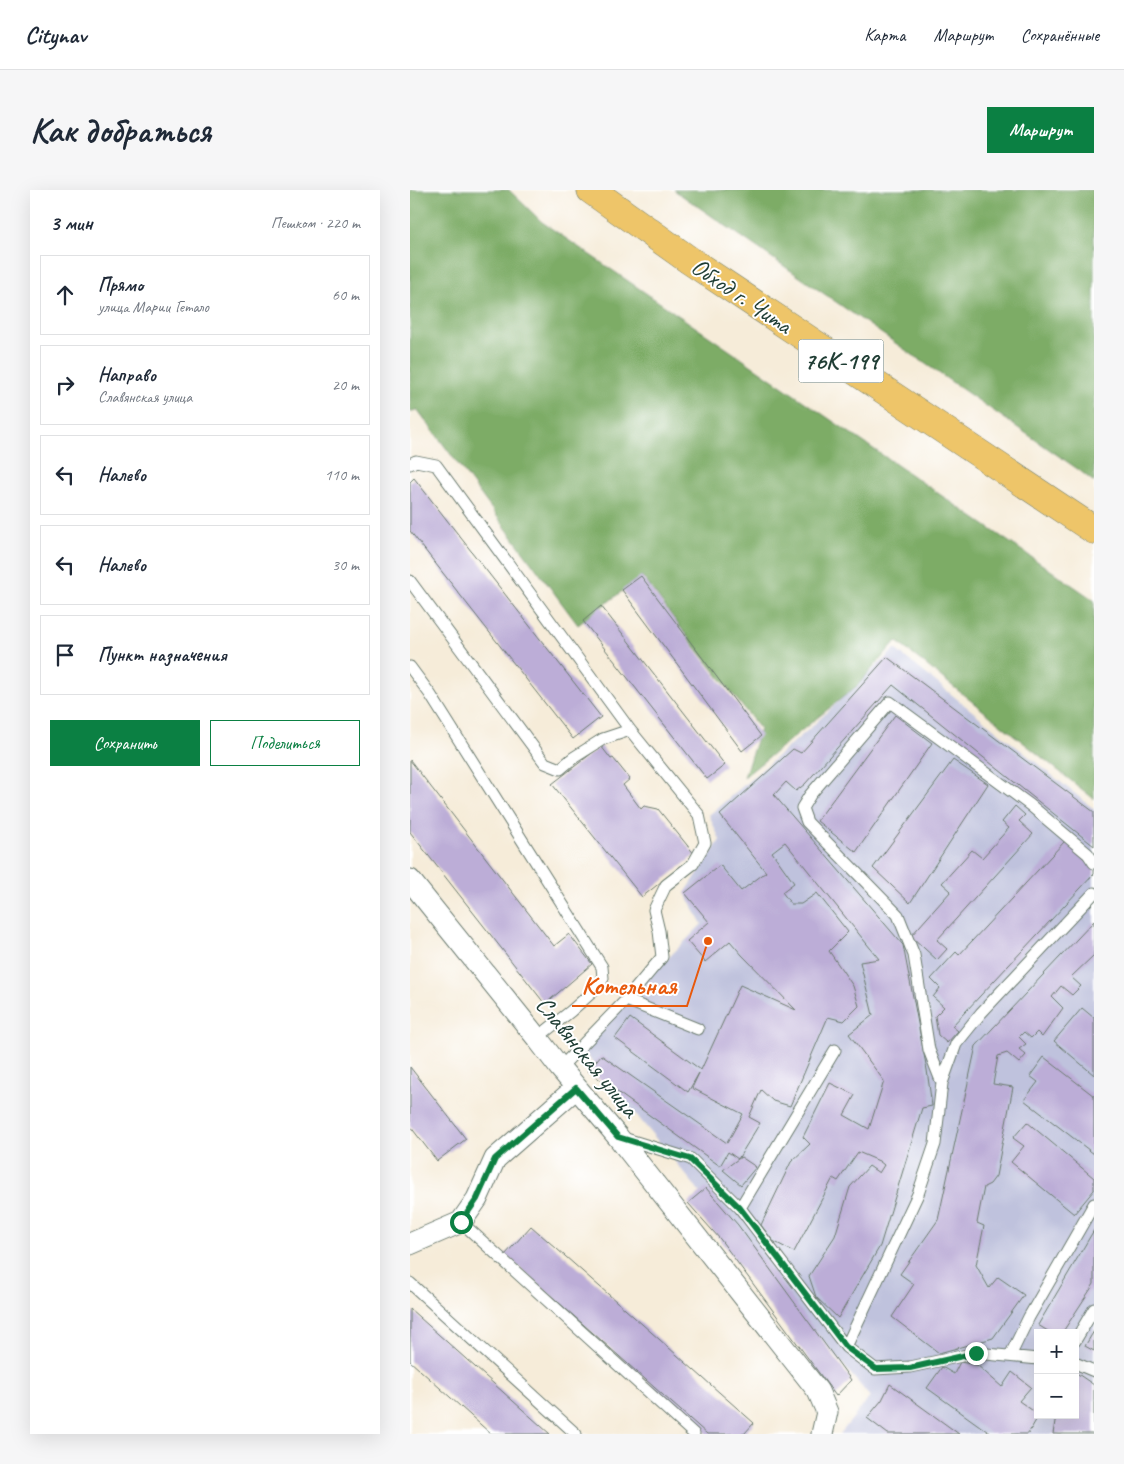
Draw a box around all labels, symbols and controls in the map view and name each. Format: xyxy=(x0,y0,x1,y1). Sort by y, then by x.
text: Citynav xyxy=(25,20,86,50)
text: Карта xyxy=(864,24,905,46)
text: Маршрут xyxy=(933,24,993,46)
text: Сохранённые xyxy=(1021,24,1099,46)
button: Маршрут xyxy=(987,107,1094,153)
text: Как добраться xyxy=(30,108,211,153)
text: 3 мин xyxy=(50,210,93,236)
text: Пешком · 220 m xyxy=(271,213,360,233)
street label: Обход г. Чита xyxy=(685,250,800,342)
text: Прямо xyxy=(98,273,143,297)
icon: ahead xyxy=(51,281,79,309)
text: 60 m xyxy=(332,285,359,305)
text: улица Марии Гетало xyxy=(98,297,209,317)
road number: 76К-199 xyxy=(798,340,884,382)
text: Направо xyxy=(98,363,156,387)
icon: right xyxy=(51,371,79,399)
text: 20 m xyxy=(332,375,359,395)
text: Славянская улица xyxy=(98,387,192,407)
icon: left xyxy=(51,461,79,489)
text: Налево xyxy=(98,463,146,487)
text: 110 m xyxy=(325,465,359,485)
icon: left xyxy=(51,551,79,579)
text: Налево xyxy=(98,553,146,577)
text: 30 m xyxy=(332,555,359,575)
icon: arrive xyxy=(51,641,79,669)
text: Пункт назначения xyxy=(98,643,227,667)
button: Сохранить xyxy=(50,720,200,766)
button: Поделиться xyxy=(210,720,360,766)
callout: Котельная xyxy=(572,965,687,1006)
text: Котельная xyxy=(581,969,678,1002)
street label: Славянская улица xyxy=(528,989,647,1126)
route start xyxy=(450,1211,473,1234)
map controls xyxy=(1034,1329,1079,1419)
button: + xyxy=(1034,1329,1079,1374)
route end xyxy=(965,1342,988,1365)
button: − xyxy=(1034,1374,1079,1419)

